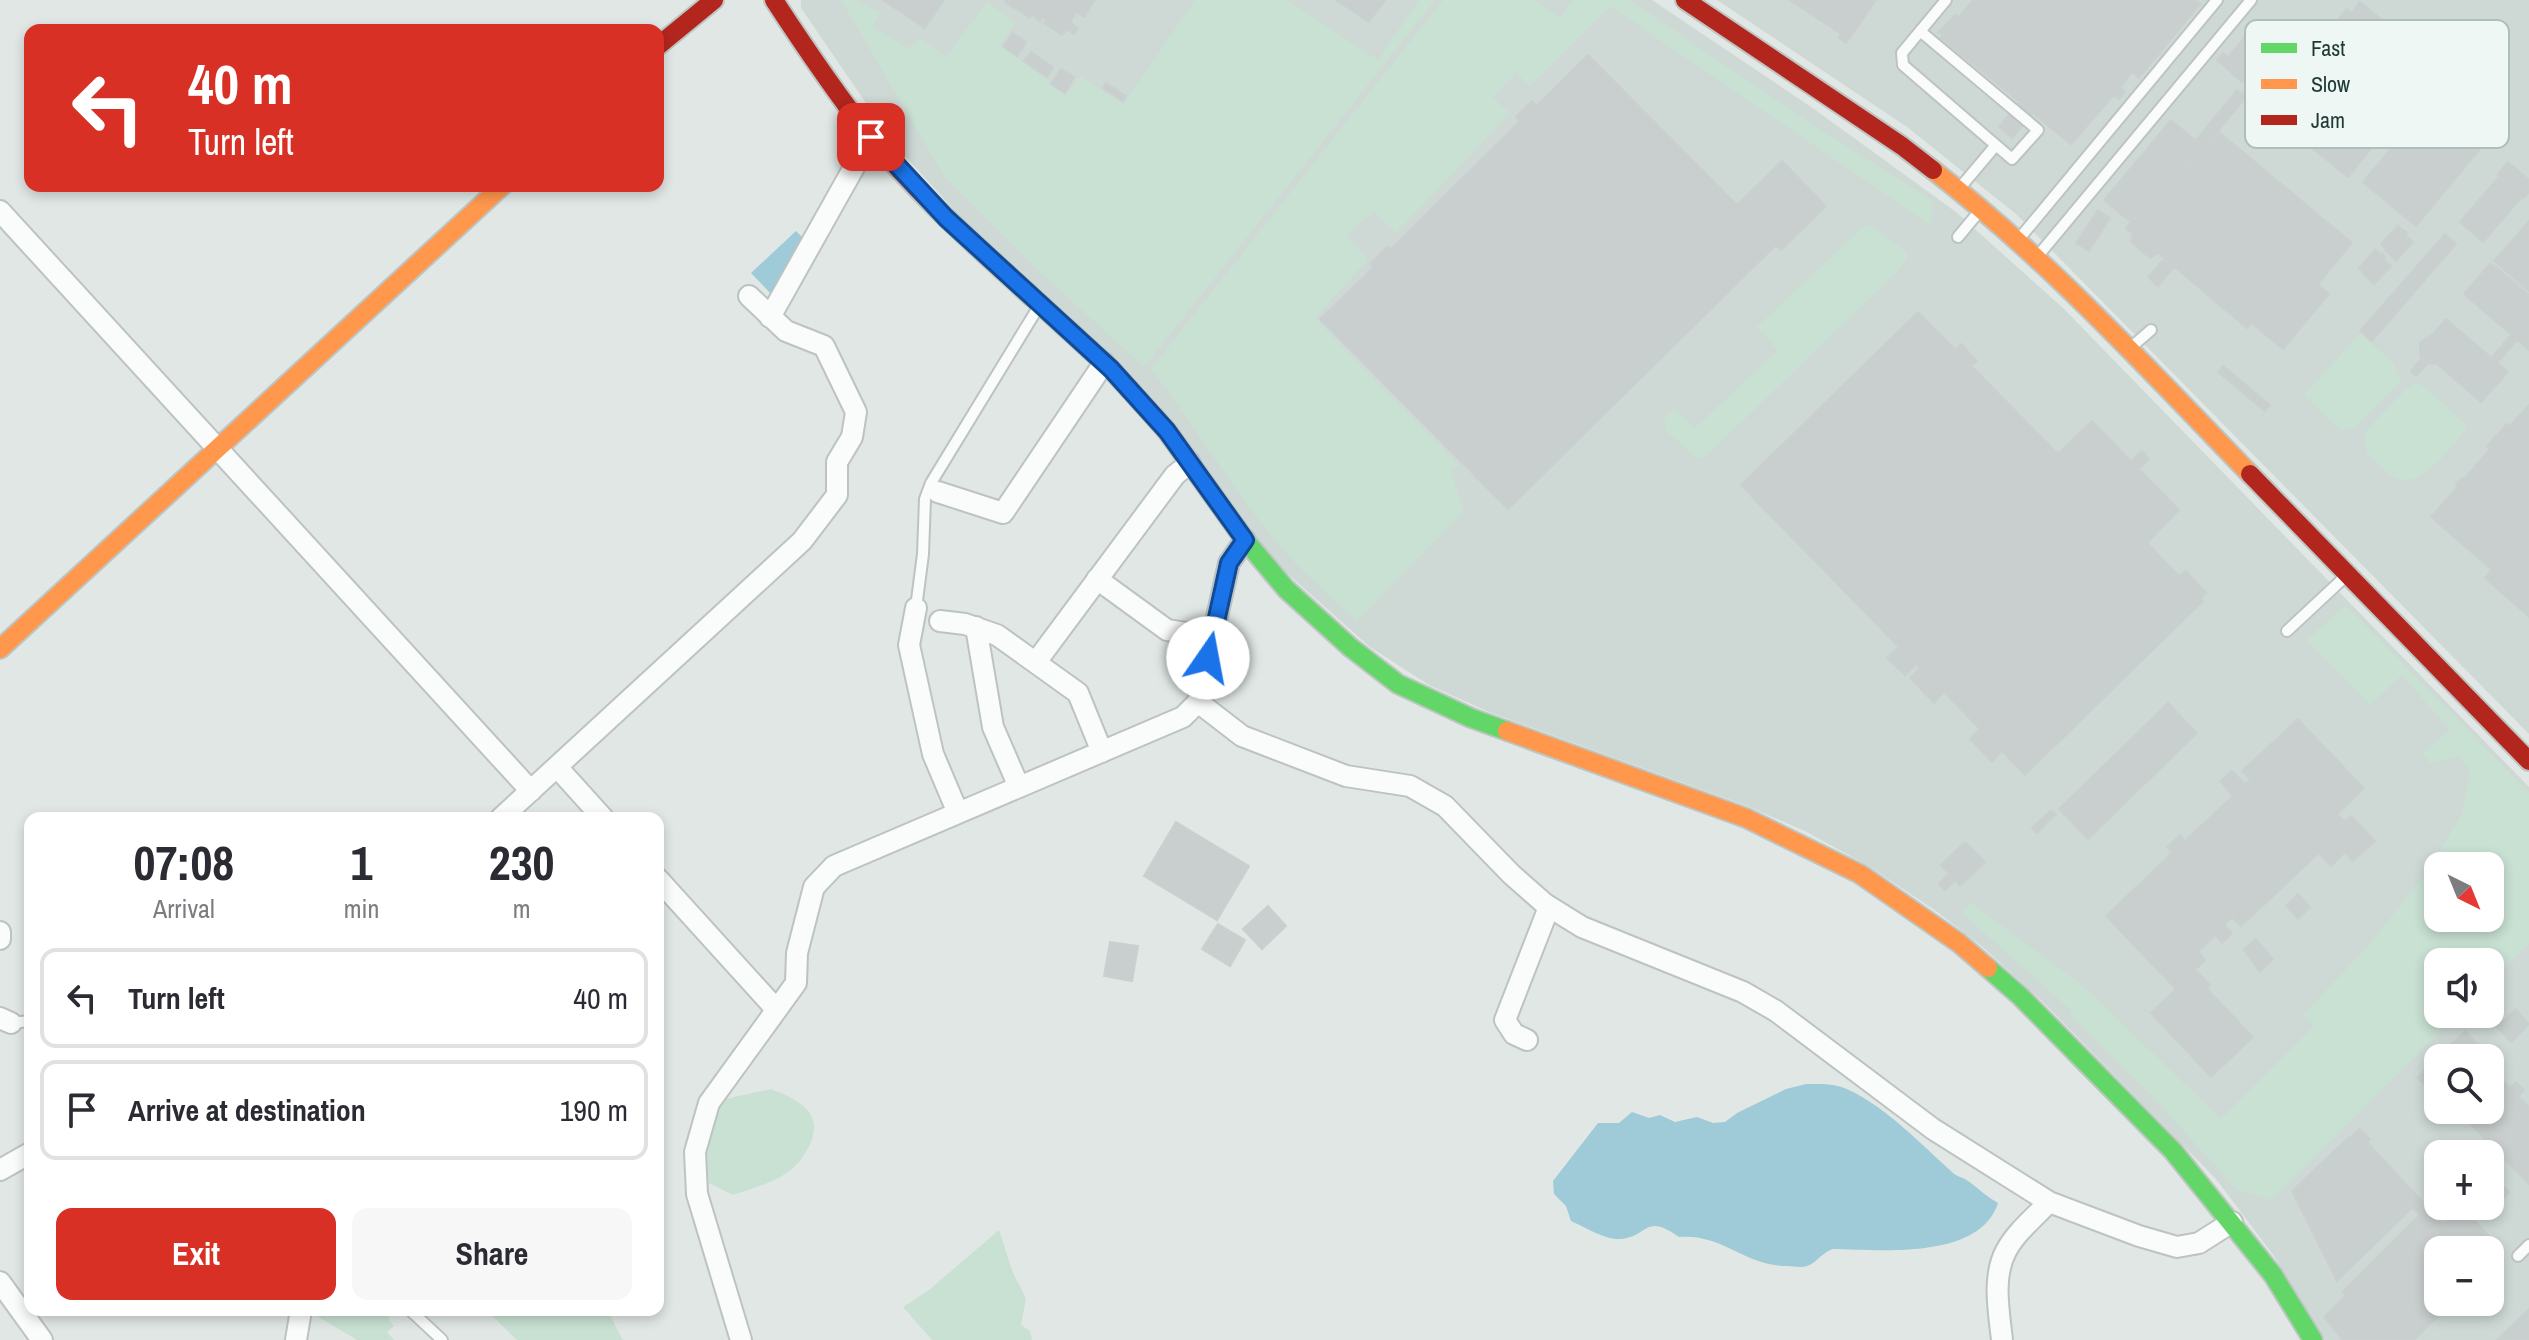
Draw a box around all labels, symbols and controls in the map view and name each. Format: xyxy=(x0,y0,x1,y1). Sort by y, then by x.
legend xyxy=(2245,20,2509,148)
text: Fast xyxy=(2311,33,2345,63)
text: 40 m xyxy=(188,46,293,121)
icon: left xyxy=(56,56,160,160)
text: Slow xyxy=(2311,69,2350,99)
pin xyxy=(837,103,905,171)
text: Jam xyxy=(2311,105,2345,135)
icon: arrive xyxy=(849,115,893,159)
text: Turn left xyxy=(188,118,294,166)
position arrow xyxy=(1166,616,1250,700)
text: 07:08 xyxy=(134,830,234,895)
text: 1 xyxy=(351,830,372,895)
text: 230 xyxy=(489,830,554,895)
north arrow xyxy=(2424,852,2504,932)
map controls xyxy=(2424,852,2504,1316)
text: Arrival xyxy=(153,891,215,926)
text: min xyxy=(344,891,379,926)
text: m xyxy=(513,891,531,926)
button: sound xyxy=(2424,948,2504,1028)
icon: left xyxy=(60,976,104,1020)
text: Turn left xyxy=(128,978,225,1018)
text: 40 m xyxy=(573,978,628,1018)
button: search xyxy=(2424,1044,2504,1124)
icon: arrive xyxy=(60,1088,104,1132)
text: Arrive at destination xyxy=(128,1090,366,1130)
text: 190 m xyxy=(560,1090,628,1130)
button: + xyxy=(2424,1140,2504,1220)
button: Exit xyxy=(56,1208,336,1300)
button: Share xyxy=(352,1208,632,1300)
button: − xyxy=(2424,1236,2504,1316)

